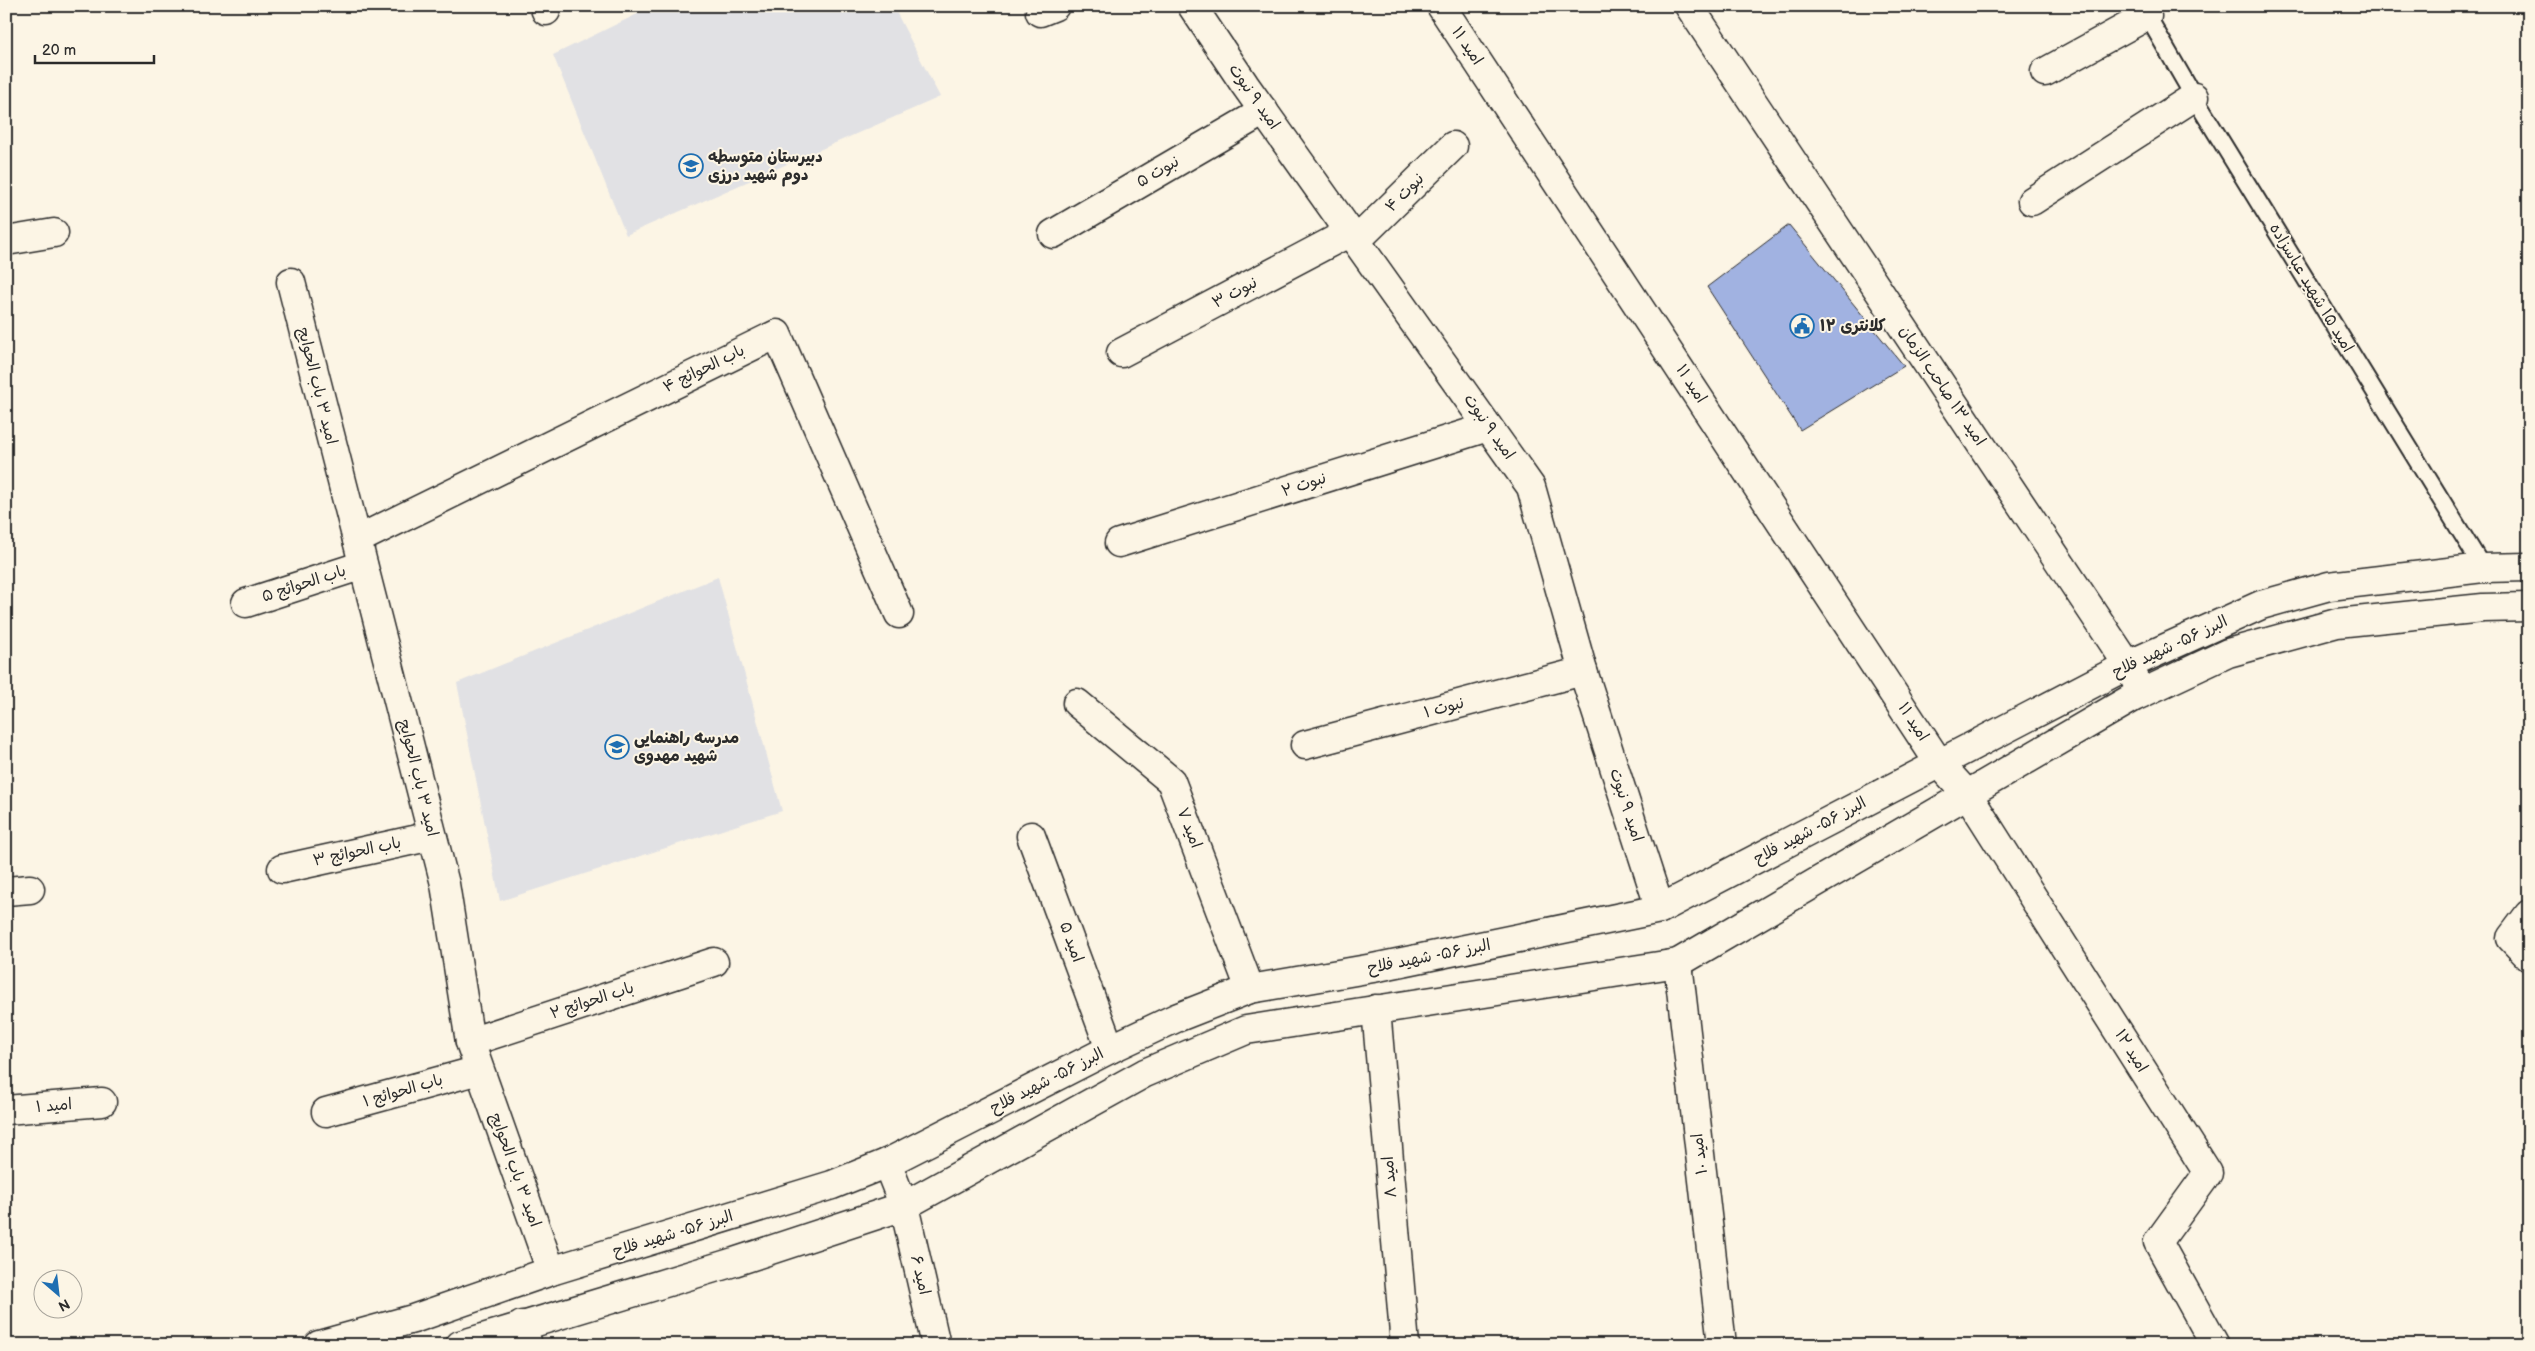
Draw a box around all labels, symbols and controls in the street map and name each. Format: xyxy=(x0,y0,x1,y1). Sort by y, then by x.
street label: امید ۱۱ xyxy=(1447,23,1487,69)
scale bar xyxy=(35,32,154,64)
text: 20 m xyxy=(42,41,76,60)
street label: امید ۹ نبوت xyxy=(1224,61,1284,133)
place label: دبیرستان متوسطه دوم شهید درزی xyxy=(708,148,823,187)
street label: نبوت ۵ xyxy=(1133,152,1183,192)
school or university icon: دبیرستان متوسطه دوم شهید درزی xyxy=(678,153,704,179)
street label: نبوت ۴ xyxy=(1382,170,1428,216)
street label: امید ۱۵ شهید عباسزاده xyxy=(2265,220,2357,356)
street label: نبوت ۳ xyxy=(1209,273,1261,313)
public building icon: کلانتری ۱۲ xyxy=(1789,313,1815,339)
place label: کلانتری ۱۲ xyxy=(1820,317,1885,336)
street label: امید ۱۳ صاحب الزمان xyxy=(1895,322,1989,450)
street label: امید ۳ باب الحوایج xyxy=(293,325,341,447)
street label: باب الحوائج ۴ xyxy=(660,341,748,397)
street label: امید ۱۱ xyxy=(1672,361,1710,407)
street label: امید ۹ نبوت xyxy=(1459,391,1519,463)
street label: نبوت ۲ xyxy=(1279,469,1329,501)
street label: باب الحوائج ۵ xyxy=(259,561,349,607)
street label: البرز ۵۶- شهید فلاح xyxy=(2109,612,2231,682)
street label: نبوت ۱ xyxy=(1422,694,1466,722)
street label: امید ۱۱ xyxy=(1894,699,1932,745)
street label: امید ۳ باب الحوایج xyxy=(394,717,442,839)
place label: مدرسه راهنمایی شهید مهدوی xyxy=(634,729,739,766)
school or university icon: مدرسه راهنمایی شهید مهدوی xyxy=(604,734,630,760)
street label: امید ۹ نبوت xyxy=(1605,766,1647,844)
street label: البرز ۵۶- شهید فلاح xyxy=(1750,793,1870,869)
street label: امید ۷ xyxy=(1173,805,1205,851)
street label: باب الحوائج ۳ xyxy=(311,833,403,871)
street label: امید ۵ xyxy=(1055,919,1087,965)
street label: البرز ۵۶- شهید فلاح xyxy=(1366,936,1492,978)
street label: باب الحوائج ۲ xyxy=(548,978,636,1024)
street label: امید ۱۲ xyxy=(2110,1026,2152,1076)
street label: البرز ۵۶- شهید فلاح xyxy=(987,1044,1107,1118)
street label: باب الحوائج ۱ xyxy=(361,1071,445,1111)
street label: امید ۱ xyxy=(35,1095,73,1117)
street label: امید ۳ باب الحوایج xyxy=(486,1110,544,1230)
street label: امید ۱۰ xyxy=(1688,1132,1712,1176)
street label: امید ۸ xyxy=(1379,1155,1401,1199)
street label: البرز ۵۶- شهید فلاح xyxy=(610,1207,736,1261)
street label: امید ۶ xyxy=(906,1253,934,1297)
north arrow xyxy=(32,1268,82,1318)
text: N xyxy=(55,1295,73,1315)

